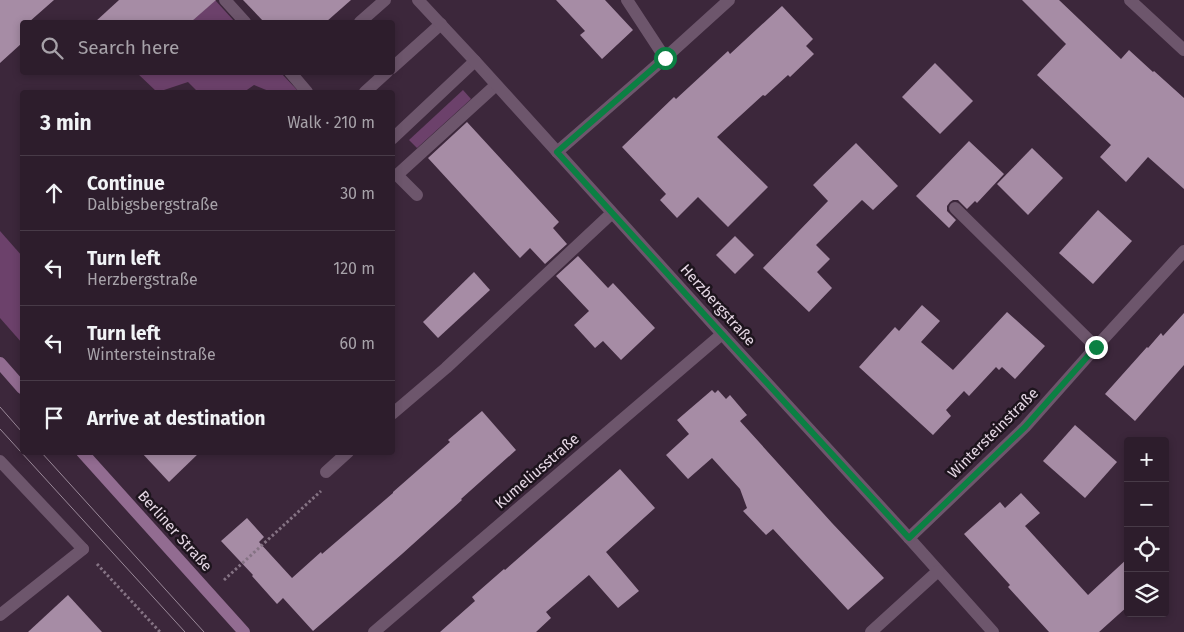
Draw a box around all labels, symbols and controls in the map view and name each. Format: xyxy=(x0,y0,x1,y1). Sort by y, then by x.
search box xyxy=(20,20,395,75)
icon: search xyxy=(38,34,66,62)
text: Search here xyxy=(78,36,179,59)
route start xyxy=(654,47,677,70)
text: 3 min xyxy=(40,110,92,136)
text: Walk · 210 m xyxy=(287,113,375,132)
text: Continue xyxy=(87,172,165,195)
icon: ahead xyxy=(40,179,68,207)
text: 30 m xyxy=(340,184,375,203)
text: Dalbigsbergstraße xyxy=(87,195,218,214)
text: Turn left xyxy=(87,247,161,270)
icon: left xyxy=(40,254,68,282)
text: 120 m xyxy=(333,259,375,278)
street label: Herzbergstraße xyxy=(677,260,759,350)
text: Herzbergstraße xyxy=(87,270,198,289)
text: Turn left xyxy=(87,322,161,345)
icon: left xyxy=(40,329,68,357)
text: 60 m xyxy=(340,334,375,353)
route end xyxy=(1085,336,1108,359)
text: Wintersteinstraße xyxy=(87,345,216,364)
street label: Wintersteinstraße xyxy=(944,384,1042,482)
icon: arrive xyxy=(40,404,68,432)
text: Arrive at destination xyxy=(87,407,266,430)
street label: Kumeliusstraße xyxy=(491,430,583,512)
map controls xyxy=(1124,437,1169,617)
button: + xyxy=(1124,437,1169,482)
button: − xyxy=(1124,482,1169,527)
street label: Berliner Straße xyxy=(134,487,216,575)
button: locate xyxy=(1124,527,1169,572)
button: layers xyxy=(1124,572,1169,617)

